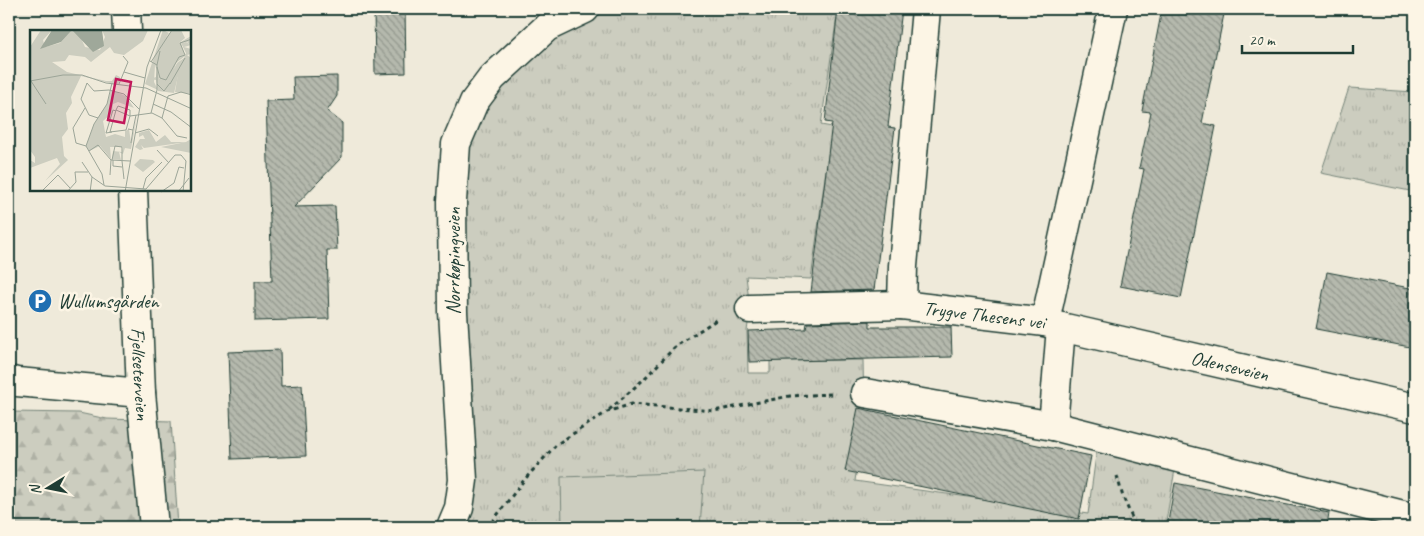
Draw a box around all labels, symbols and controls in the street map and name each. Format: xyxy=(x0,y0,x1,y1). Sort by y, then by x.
scale bar xyxy=(1242,22,1353,54)
inset map xyxy=(30,30,191,191)
text: 20 m xyxy=(1249,31,1276,50)
street label: Norrkøpingveien xyxy=(441,206,466,315)
parking icon: Wullumsgården xyxy=(27,288,53,314)
place label: Wullumsgården xyxy=(58,289,160,314)
street label: Trygve Thesens vei xyxy=(922,295,1049,335)
street label: Fjellseterveien xyxy=(126,327,156,422)
street label: Odenseveien xyxy=(1189,345,1272,387)
north arrow xyxy=(22,464,72,514)
text: N xyxy=(26,482,45,496)

